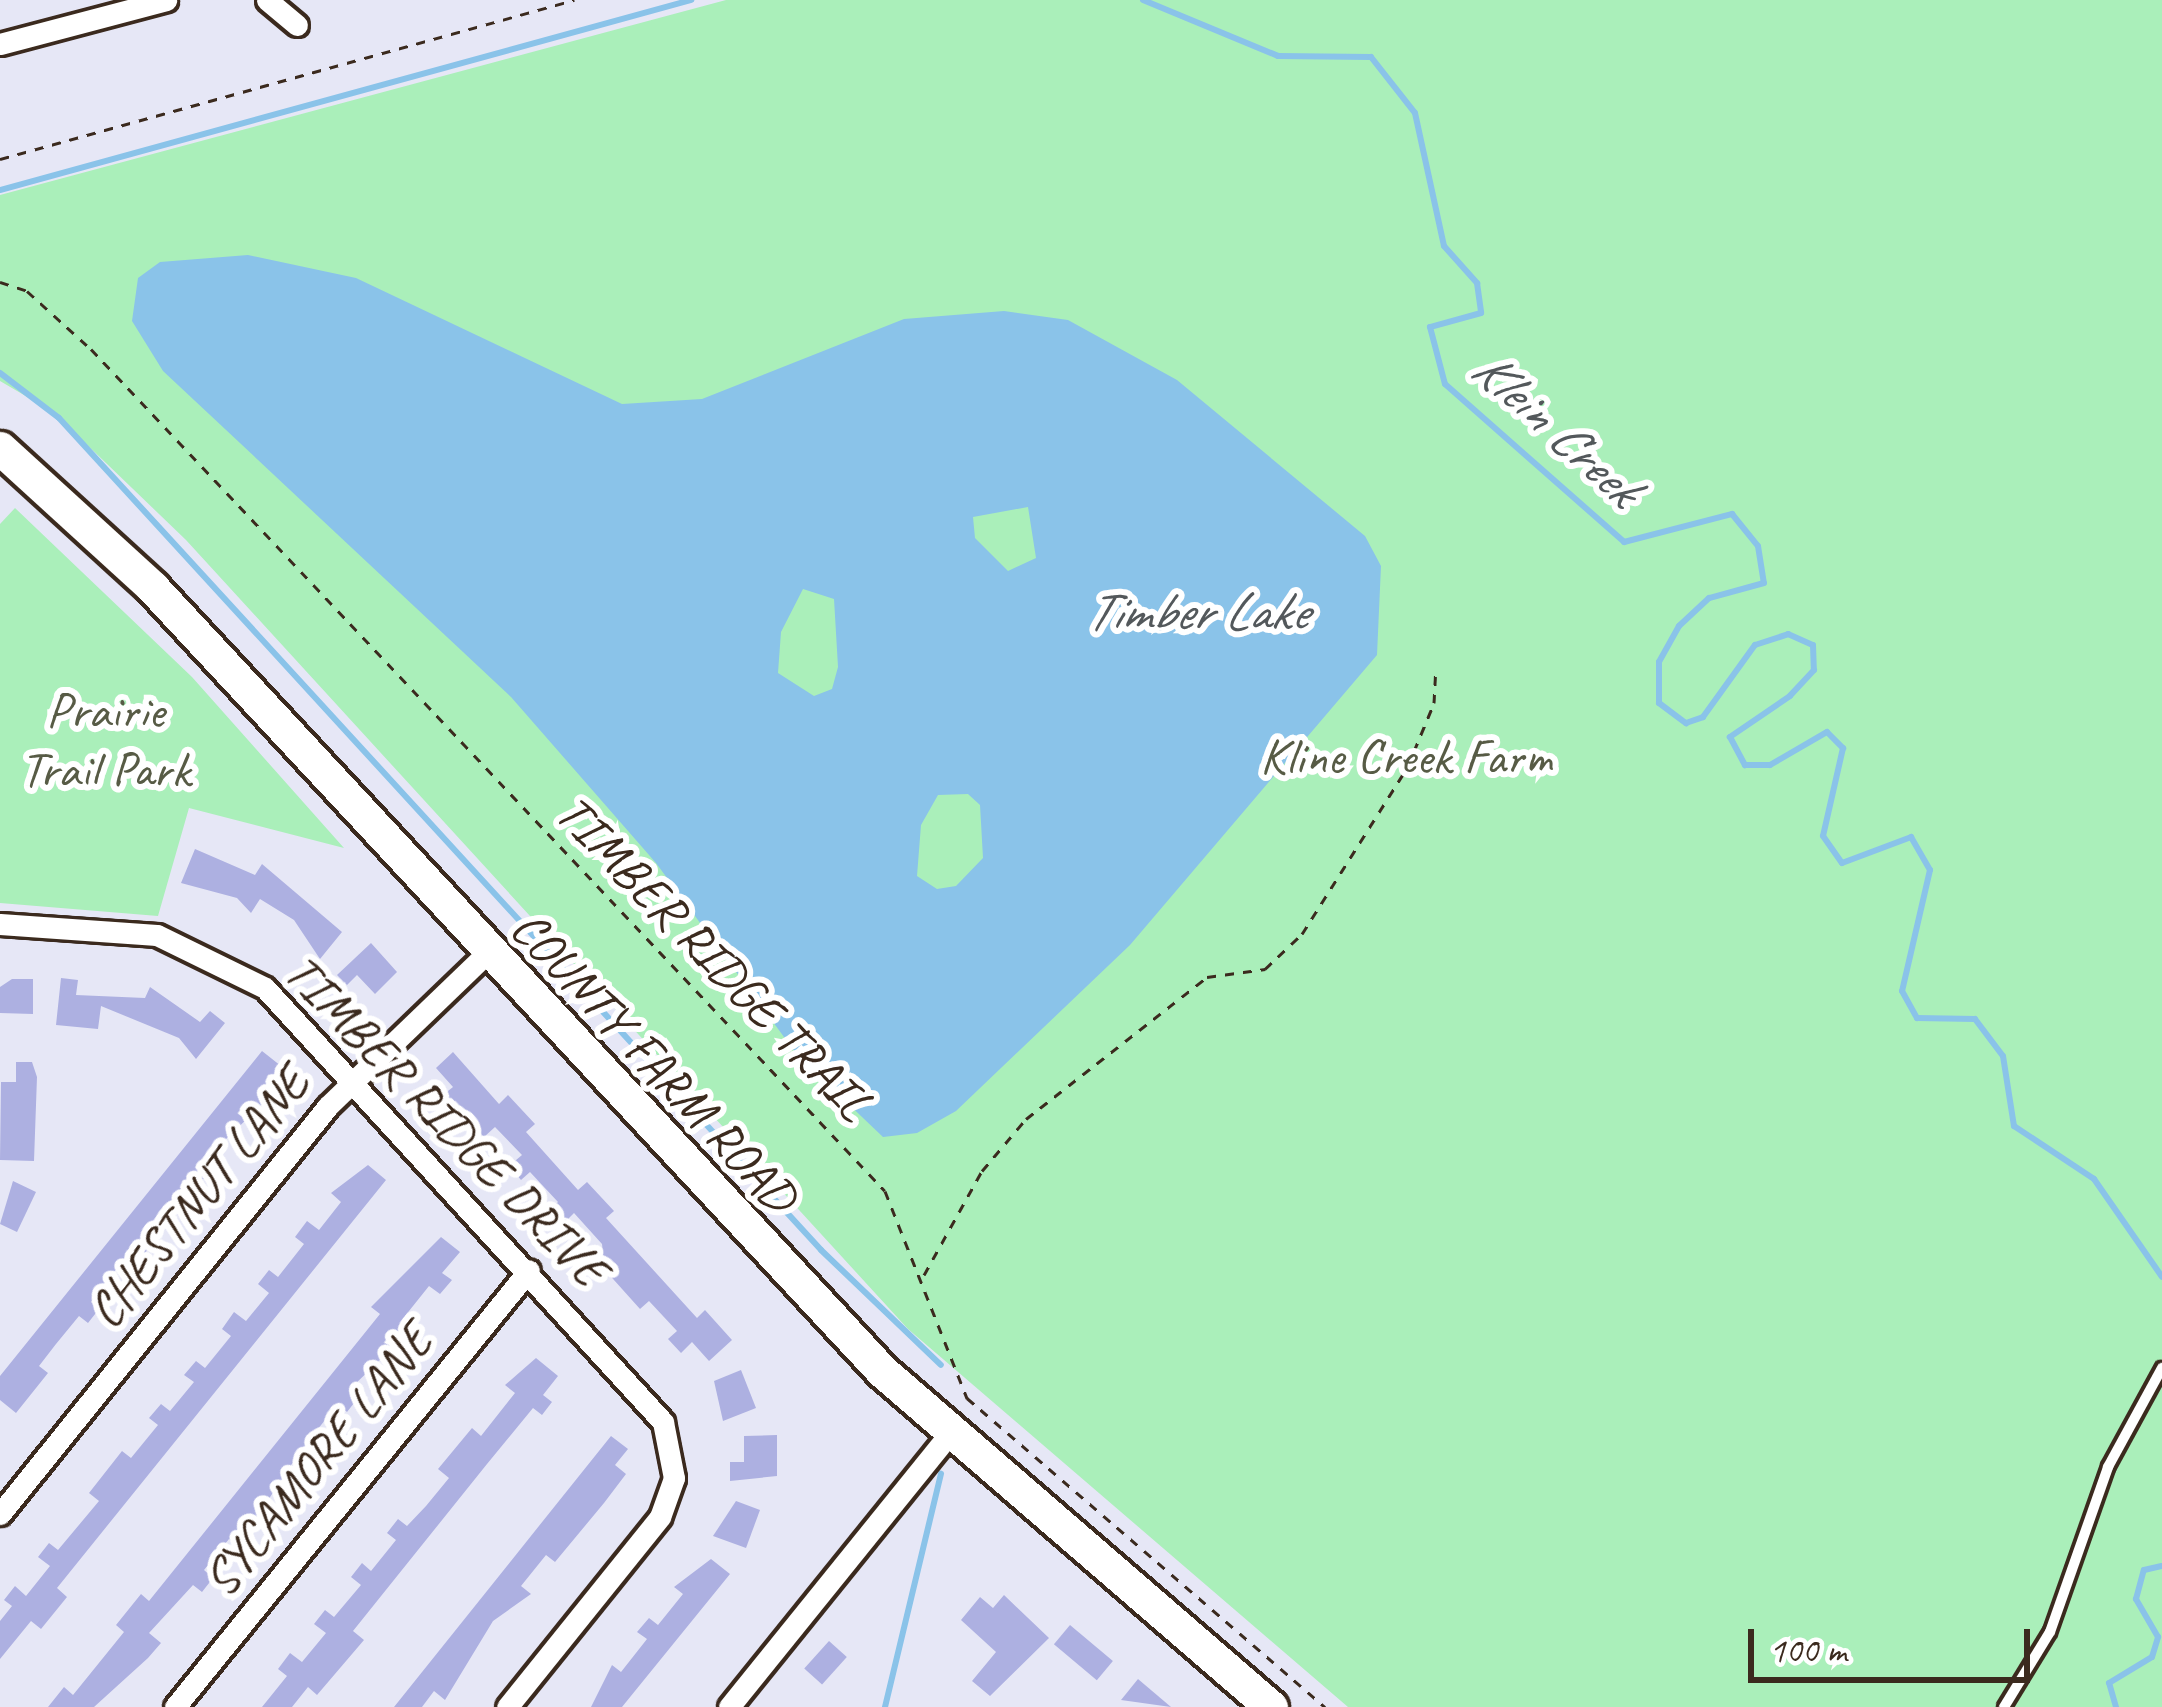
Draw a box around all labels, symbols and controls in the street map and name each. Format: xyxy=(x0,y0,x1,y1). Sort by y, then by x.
water label: Klein Creek xyxy=(1460,336,1652,518)
water label: Timber Lake xyxy=(1085,579,1307,643)
park label: Prairie Trail Park xyxy=(19,680,191,800)
park label: Kline Creek Farm xyxy=(1258,725,1554,787)
street label: TIMBER RIDGE TRAIL xyxy=(542,780,886,1134)
street label: COUNTY FARM ROAD xyxy=(498,897,810,1225)
street label: TIMBER RIDGE DRIVE xyxy=(270,939,622,1301)
street label: CHESTNUT LANE xyxy=(74,1054,322,1340)
street label: SYCAMORE LANE xyxy=(189,1313,445,1607)
scale bar xyxy=(1754,1605,2036,1679)
text: 100 m xyxy=(1769,1627,1846,1673)

